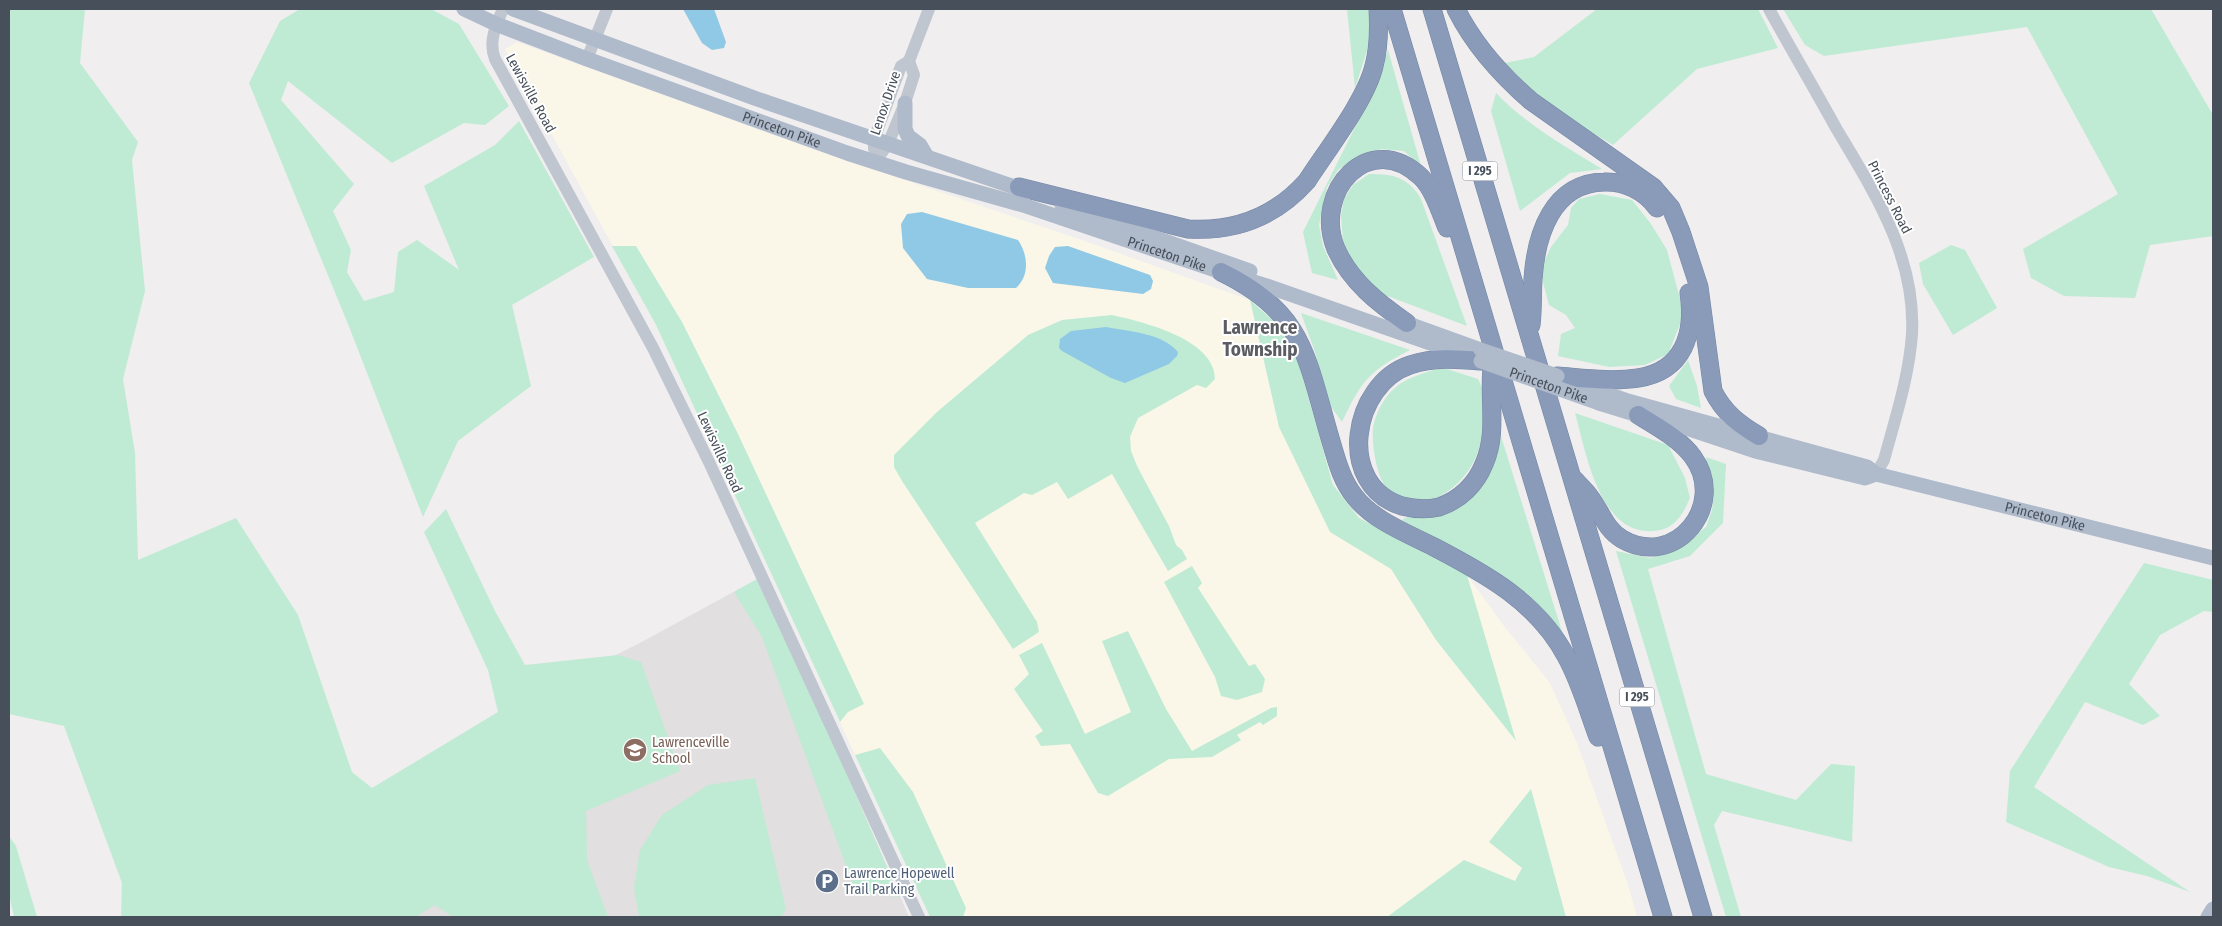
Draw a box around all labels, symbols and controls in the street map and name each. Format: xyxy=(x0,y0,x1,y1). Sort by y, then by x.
street label: Lewisville Road xyxy=(502,51,559,136)
street label: Lenox Drive xyxy=(867,69,904,137)
street label: Princeton Pike xyxy=(740,108,823,152)
street label: Princess Road xyxy=(1864,158,1915,237)
road number: I 295 xyxy=(1462,162,1498,180)
street label: Princeton Pike xyxy=(1125,233,1209,275)
district label: Lawrence Township xyxy=(1223,316,1298,361)
street label: Princeton Pike xyxy=(1507,364,1590,407)
street label: Lewisville Road xyxy=(693,409,746,496)
street label: Princeton Pike xyxy=(2003,498,2087,535)
road number: I 295 xyxy=(1620,688,1654,706)
place label: Lawrenceville School xyxy=(652,734,730,767)
school or university icon: Lawrenceville School xyxy=(622,737,648,763)
place label: Lawrence Hopewell Trail Parking xyxy=(844,865,955,898)
parking icon: Lawrence Hopewell Trail Parking xyxy=(814,868,840,894)

